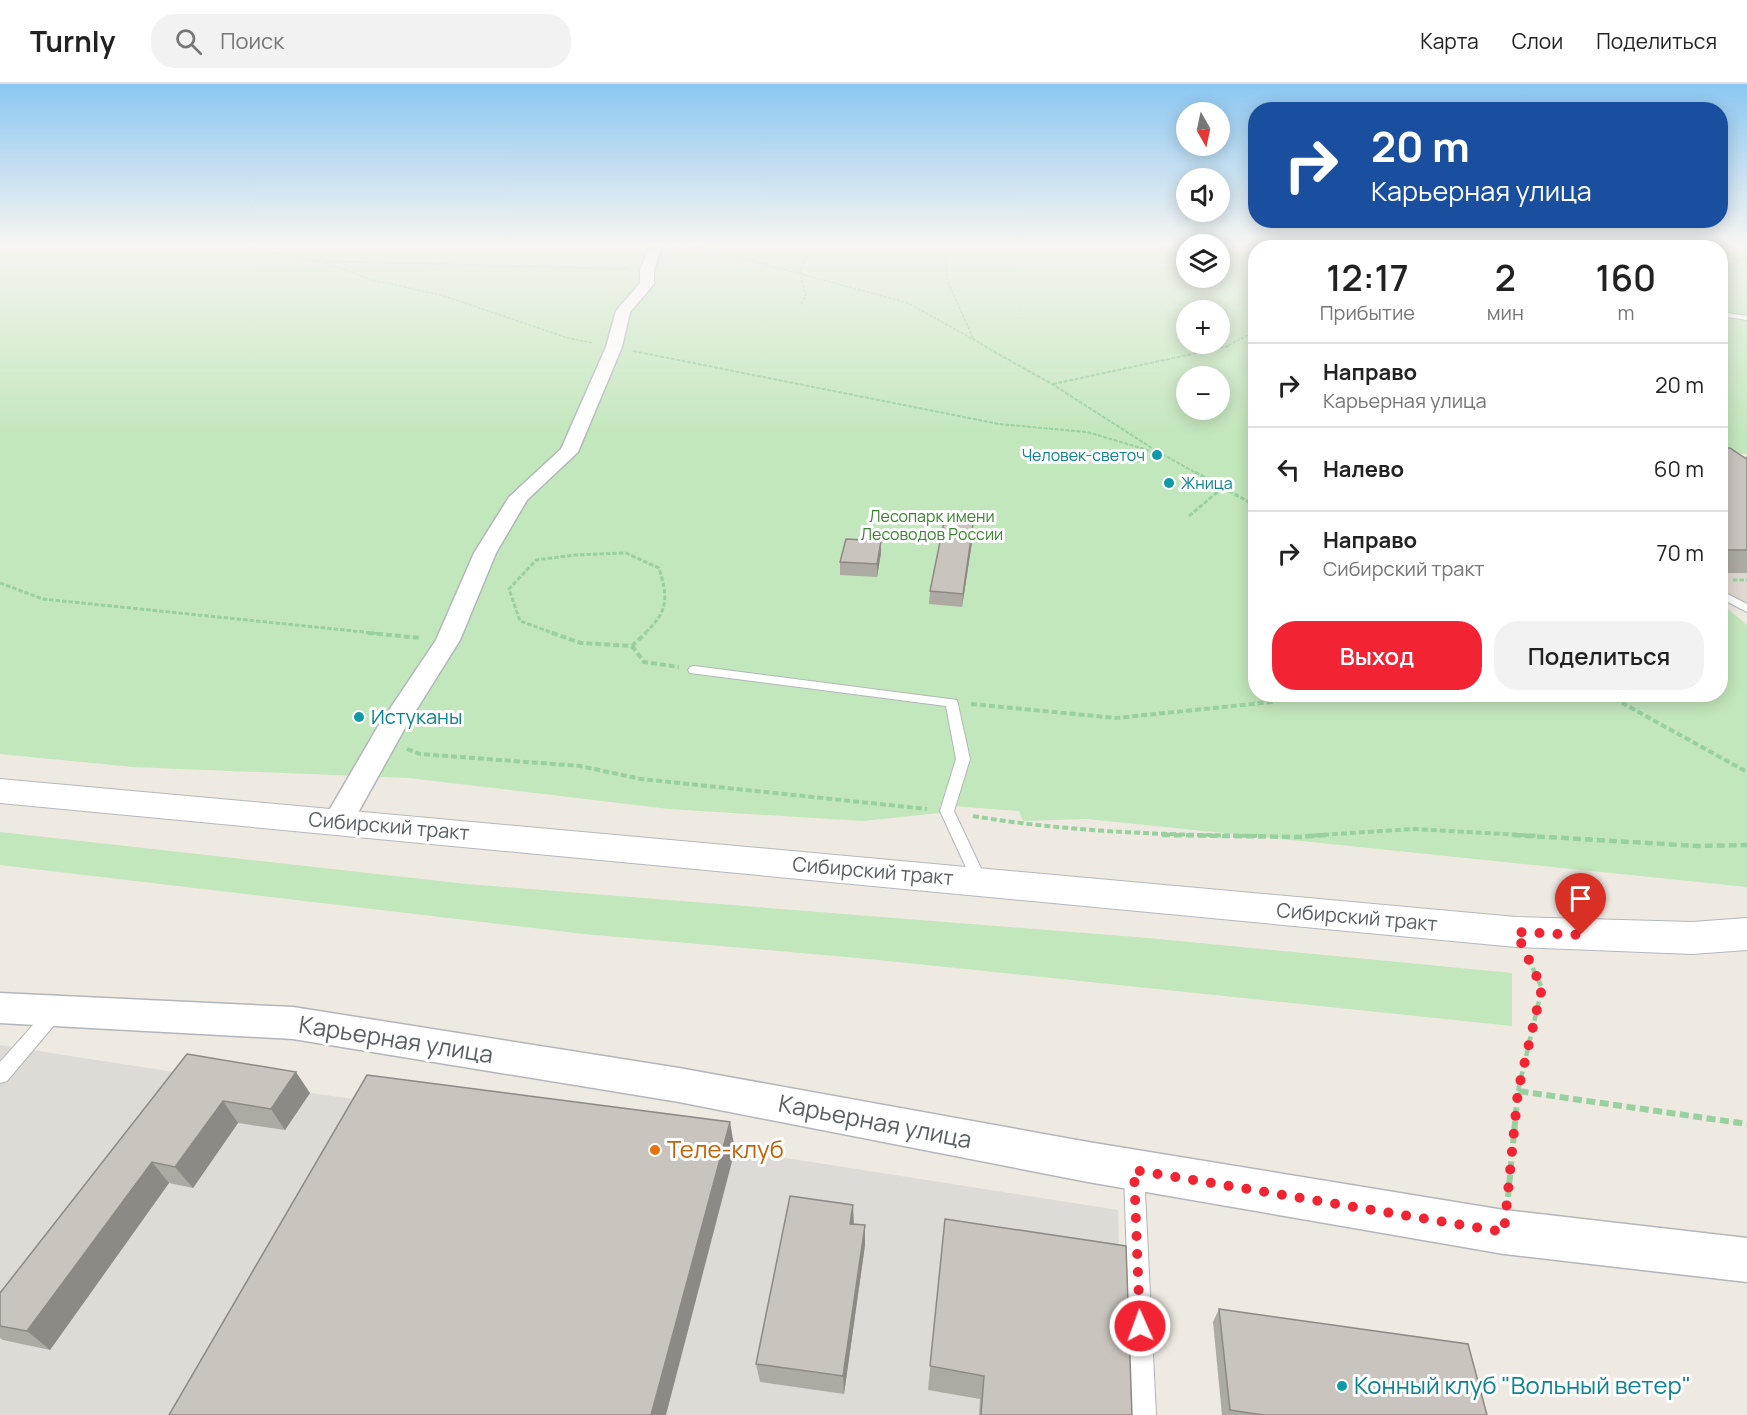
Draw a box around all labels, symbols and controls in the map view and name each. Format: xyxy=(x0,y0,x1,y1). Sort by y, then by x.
search box xyxy=(151,14,571,68)
text: Turnly xyxy=(30,22,115,60)
icon: search xyxy=(172,25,205,58)
text: Поиск xyxy=(220,26,284,56)
text: Карта xyxy=(1420,27,1479,55)
text: Слои xyxy=(1512,27,1563,55)
text: Поделиться xyxy=(1596,27,1717,55)
north arrow xyxy=(1176,102,1230,156)
map controls xyxy=(1176,102,1230,420)
text: 20 m xyxy=(1371,117,1470,175)
icon: right xyxy=(1272,126,1350,204)
button: sound xyxy=(1176,168,1230,222)
text: Карьерная улица xyxy=(1371,172,1592,209)
button: layers xyxy=(1176,234,1230,288)
text: 12:17 xyxy=(1326,253,1408,302)
text: 2 xyxy=(1495,253,1516,302)
text: 160 xyxy=(1596,253,1656,302)
text: Прибытие xyxy=(1320,299,1415,326)
text: мин xyxy=(1487,299,1524,326)
text: m xyxy=(1617,299,1634,326)
button: + xyxy=(1176,300,1230,354)
text: Направо xyxy=(1323,357,1417,387)
button: − xyxy=(1176,366,1230,420)
icon: right xyxy=(1272,369,1305,402)
text: 20 m xyxy=(1655,370,1704,400)
text: Карьерная улица xyxy=(1323,387,1487,414)
place label: Человек-светоч xyxy=(1022,444,1145,466)
marker: Человек-светоч xyxy=(1150,448,1164,462)
icon: left xyxy=(1272,453,1305,486)
text: Налево xyxy=(1323,454,1404,484)
text: 60 m xyxy=(1654,454,1704,484)
place label: Жница xyxy=(1181,472,1233,494)
marker: Жница xyxy=(1162,476,1176,490)
park label: Лесопарк имени Лесоводов России xyxy=(861,505,1003,545)
text: Направо xyxy=(1323,525,1417,555)
icon: right xyxy=(1272,537,1305,570)
text: 70 m xyxy=(1656,538,1704,568)
text: Сибирский тракт xyxy=(1323,555,1484,582)
button: Выход xyxy=(1272,621,1482,690)
button: Поделиться xyxy=(1494,621,1704,690)
place label: Истуканы xyxy=(371,703,462,730)
marker: Истуканы xyxy=(352,710,366,724)
street label: Сибирский тракт xyxy=(307,805,471,846)
street label: Сибирский тракт xyxy=(791,850,955,891)
pin xyxy=(1555,873,1606,935)
icon: arrive xyxy=(1564,882,1597,915)
street label: Сибирский тракт xyxy=(1275,896,1439,937)
street label: Карьерная улица xyxy=(297,1007,496,1070)
street label: Карьерная улица xyxy=(776,1086,975,1155)
place label: Теле-клуб xyxy=(667,1132,784,1165)
marker: Теле-клуб xyxy=(648,1143,662,1157)
position arrow xyxy=(1108,1294,1172,1358)
place label: Конный клуб "Вольный ветер" xyxy=(1354,1368,1691,1401)
marker: Конный клуб "Вольный ветер" xyxy=(1335,1379,1349,1393)

